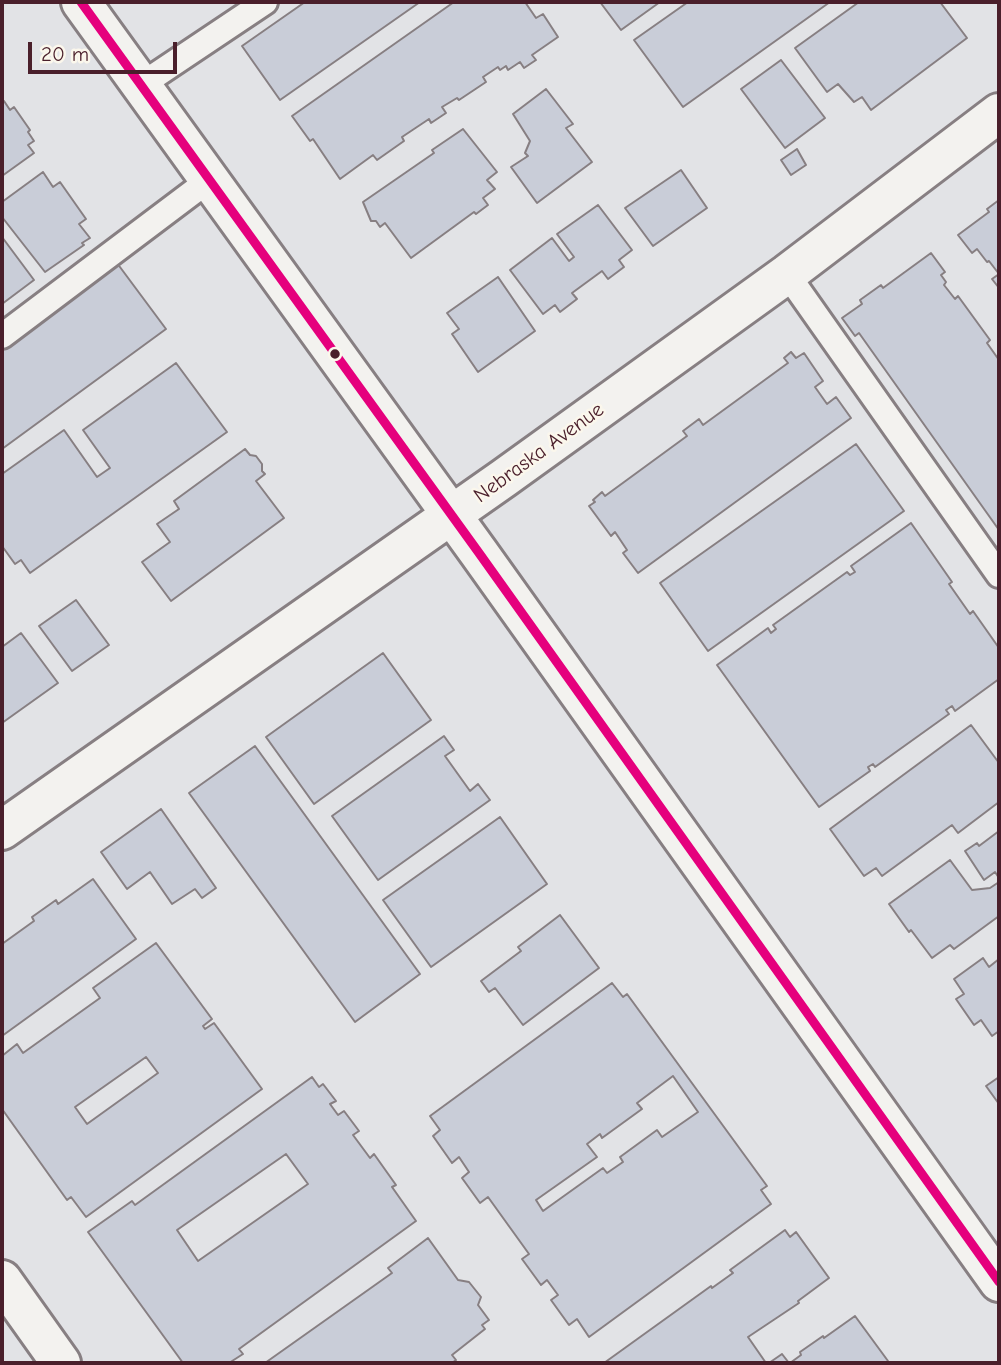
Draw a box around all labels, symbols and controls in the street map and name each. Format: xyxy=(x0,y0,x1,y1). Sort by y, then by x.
scale bar xyxy=(32,28,180,72)
text: 20 m xyxy=(41,42,89,66)
unlabelled marker xyxy=(328,347,342,361)
street label: Nebraska Avenue xyxy=(469,397,609,509)

